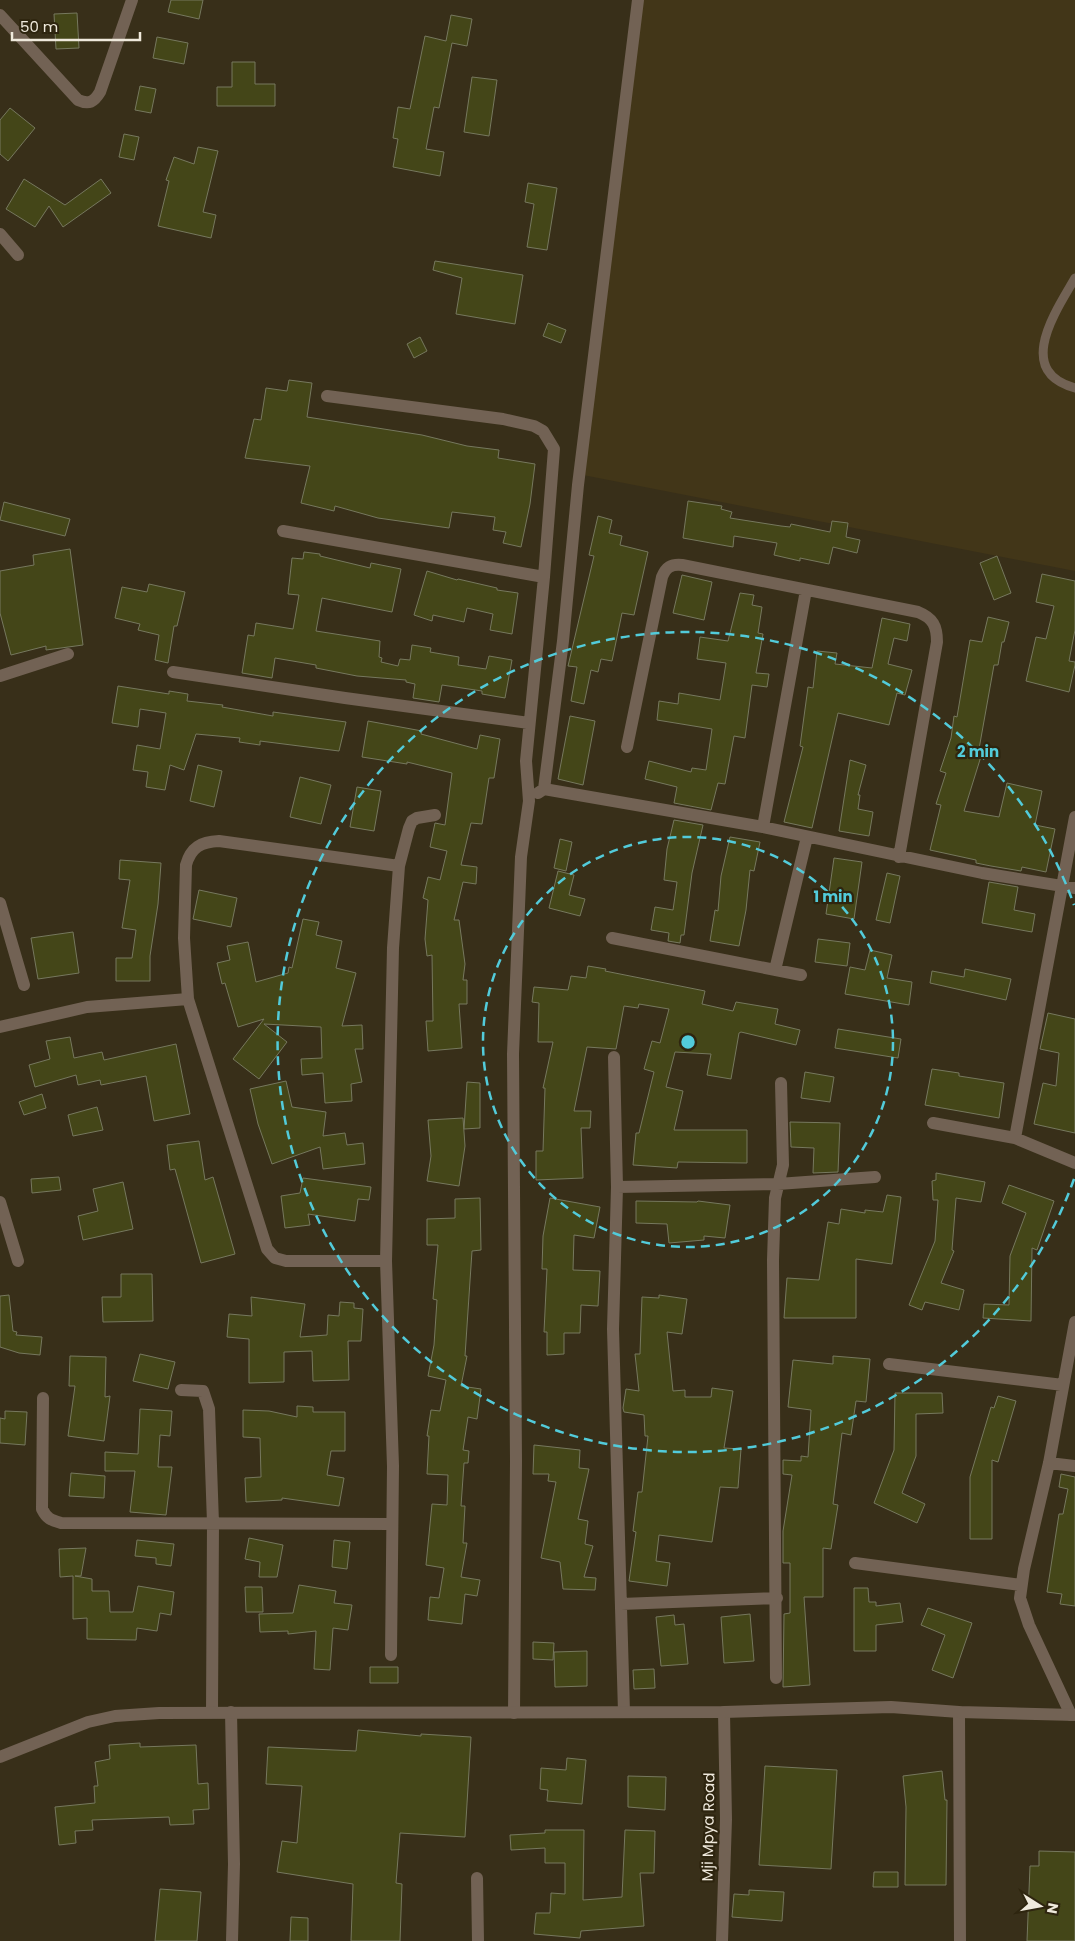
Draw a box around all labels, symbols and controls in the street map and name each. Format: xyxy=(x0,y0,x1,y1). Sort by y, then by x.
scale bar xyxy=(12,10,140,42)
text: 50 m xyxy=(20,16,58,37)
text: 2 min xyxy=(957,741,999,762)
text: 1 min xyxy=(813,886,853,907)
centre of rings xyxy=(679,1033,697,1051)
street label: Mji Mpya Road xyxy=(697,1772,719,1882)
north arrow xyxy=(1015,1881,1065,1931)
text: N xyxy=(1042,1901,1064,1916)

